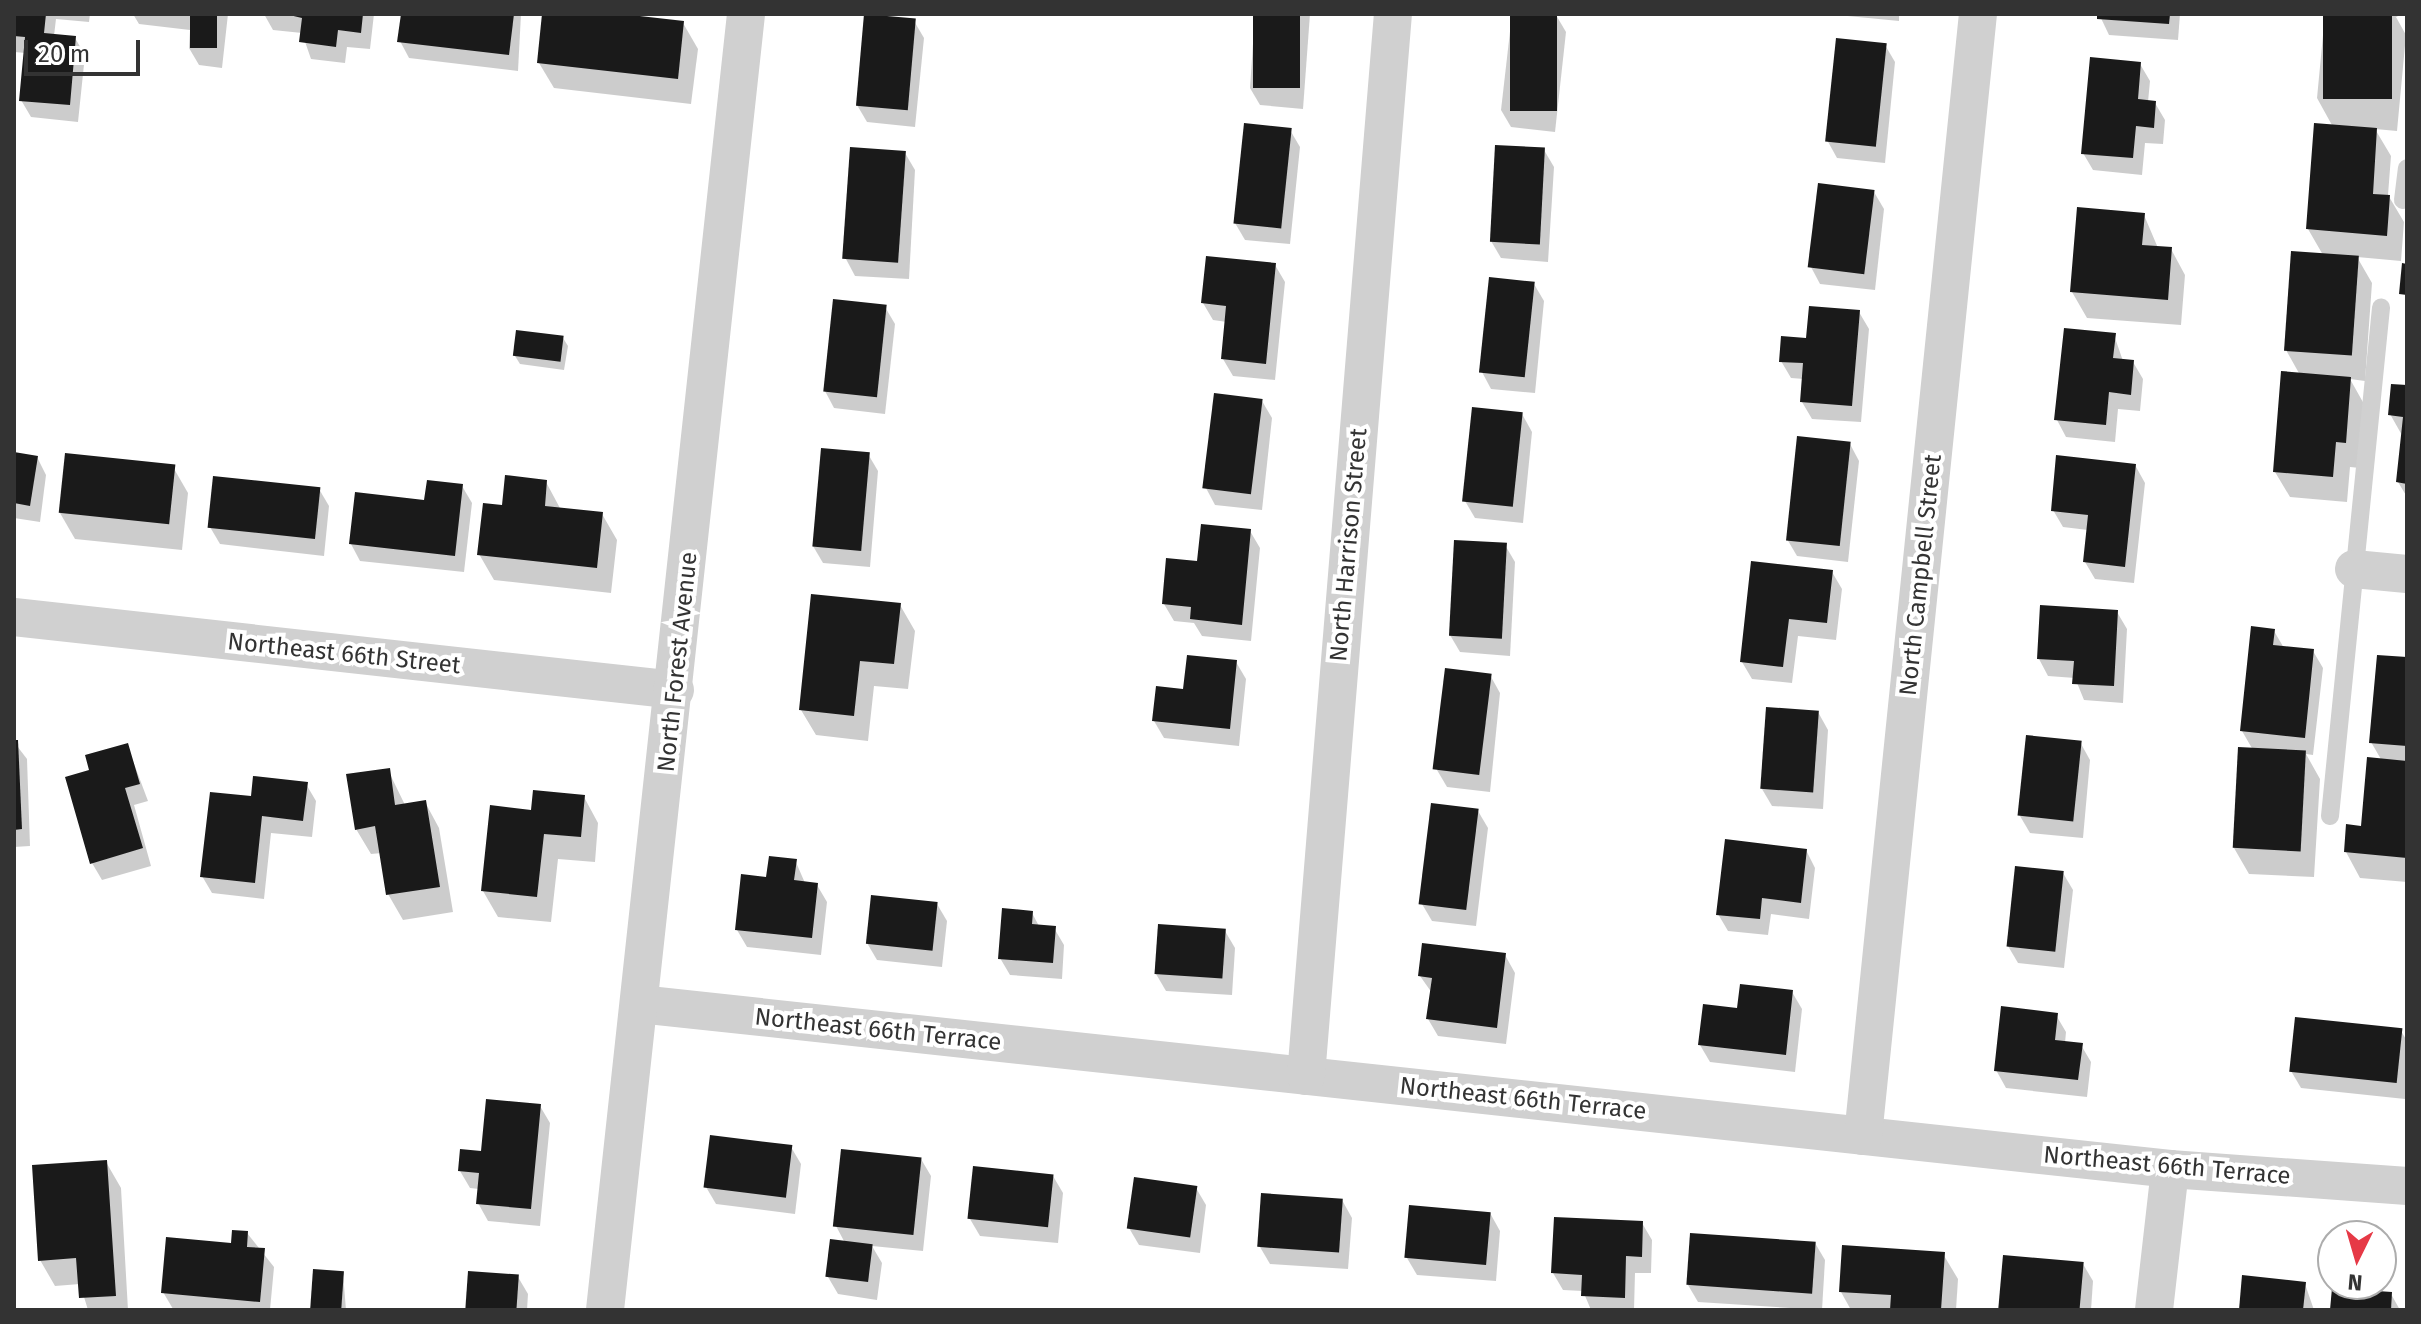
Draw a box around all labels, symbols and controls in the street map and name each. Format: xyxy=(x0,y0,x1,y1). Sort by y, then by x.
scale bar xyxy=(28,24,144,74)
text: 20 m xyxy=(38,40,90,68)
street label: North Harrison Street xyxy=(1324,427,1374,663)
street label: North Campbell Street xyxy=(1894,453,1948,697)
street label: North Forest Avenue xyxy=(652,550,704,774)
street label: Northeast 66th Street xyxy=(226,627,462,681)
street label: Northeast 66th Terrace xyxy=(753,1003,1003,1057)
street label: Northeast 66th Terrace xyxy=(1398,1072,1648,1126)
street label: Northeast 66th Terrace xyxy=(2042,1141,2292,1191)
north arrow xyxy=(2317,1220,2397,1300)
text: N xyxy=(2347,1268,2363,1296)

